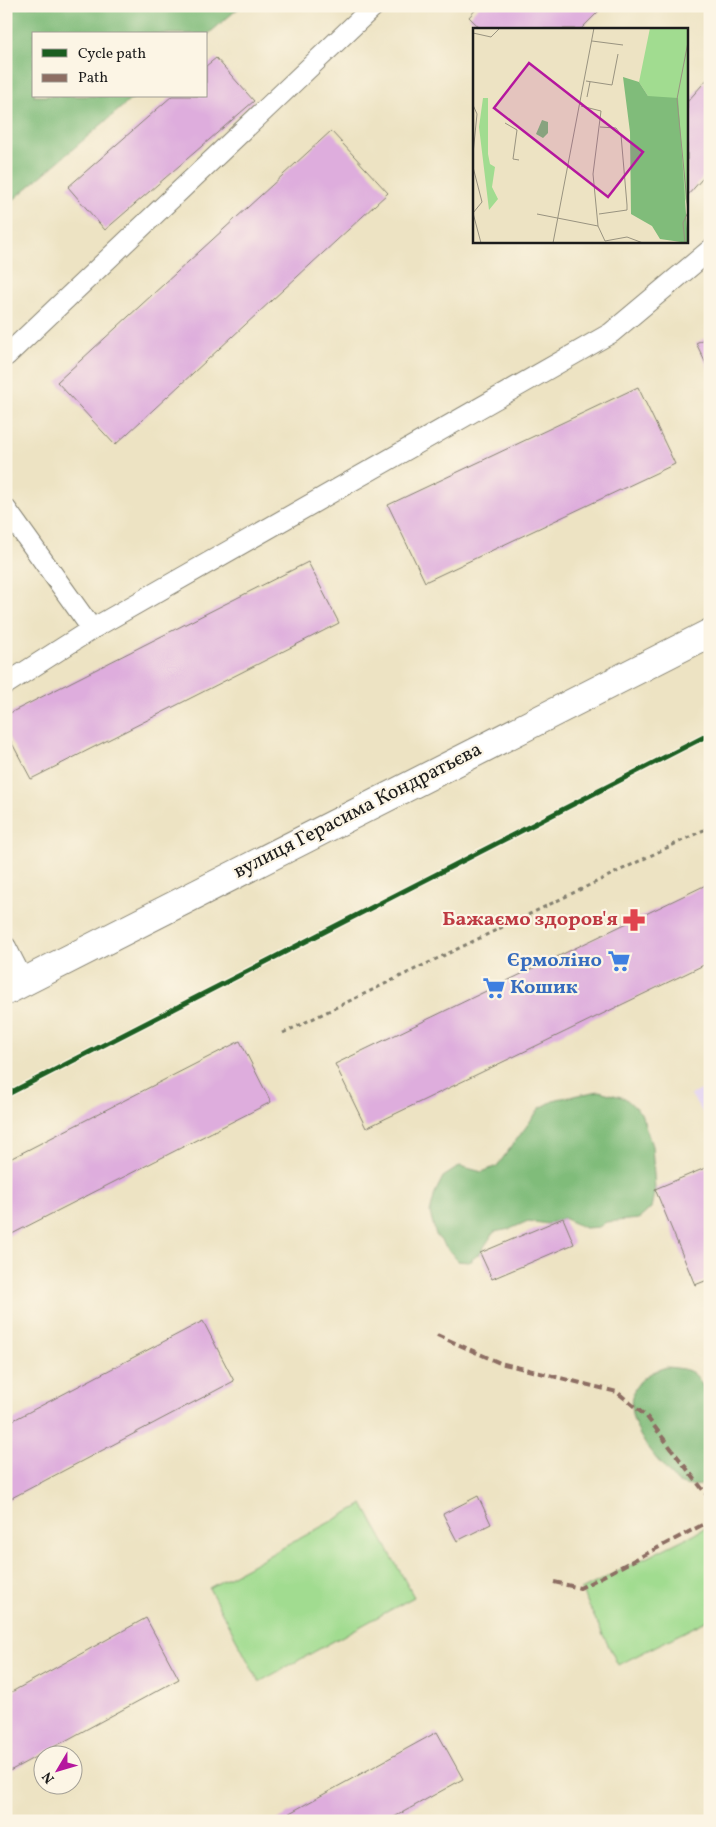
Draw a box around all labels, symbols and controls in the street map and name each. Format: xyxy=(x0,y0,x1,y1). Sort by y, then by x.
inset map xyxy=(473,28,688,242)
legend xyxy=(32,32,208,98)
text: Cycle path xyxy=(78,44,146,65)
text: Path xyxy=(78,68,108,89)
street label: вулиця Герасима Кондратьєва xyxy=(229,736,487,886)
place label: Бажаємо здоров'я xyxy=(442,906,618,934)
pharmacy icon: Бажаємо здоров'я xyxy=(621,907,647,933)
place label: Єрмоліно xyxy=(507,947,602,975)
supermarket icon: Єрмоліно xyxy=(606,948,632,974)
place label: Кошик xyxy=(510,974,578,1002)
supermarket icon: Кошик xyxy=(481,975,507,1001)
north arrow xyxy=(32,1744,82,1794)
text: N xyxy=(38,1767,60,1787)

